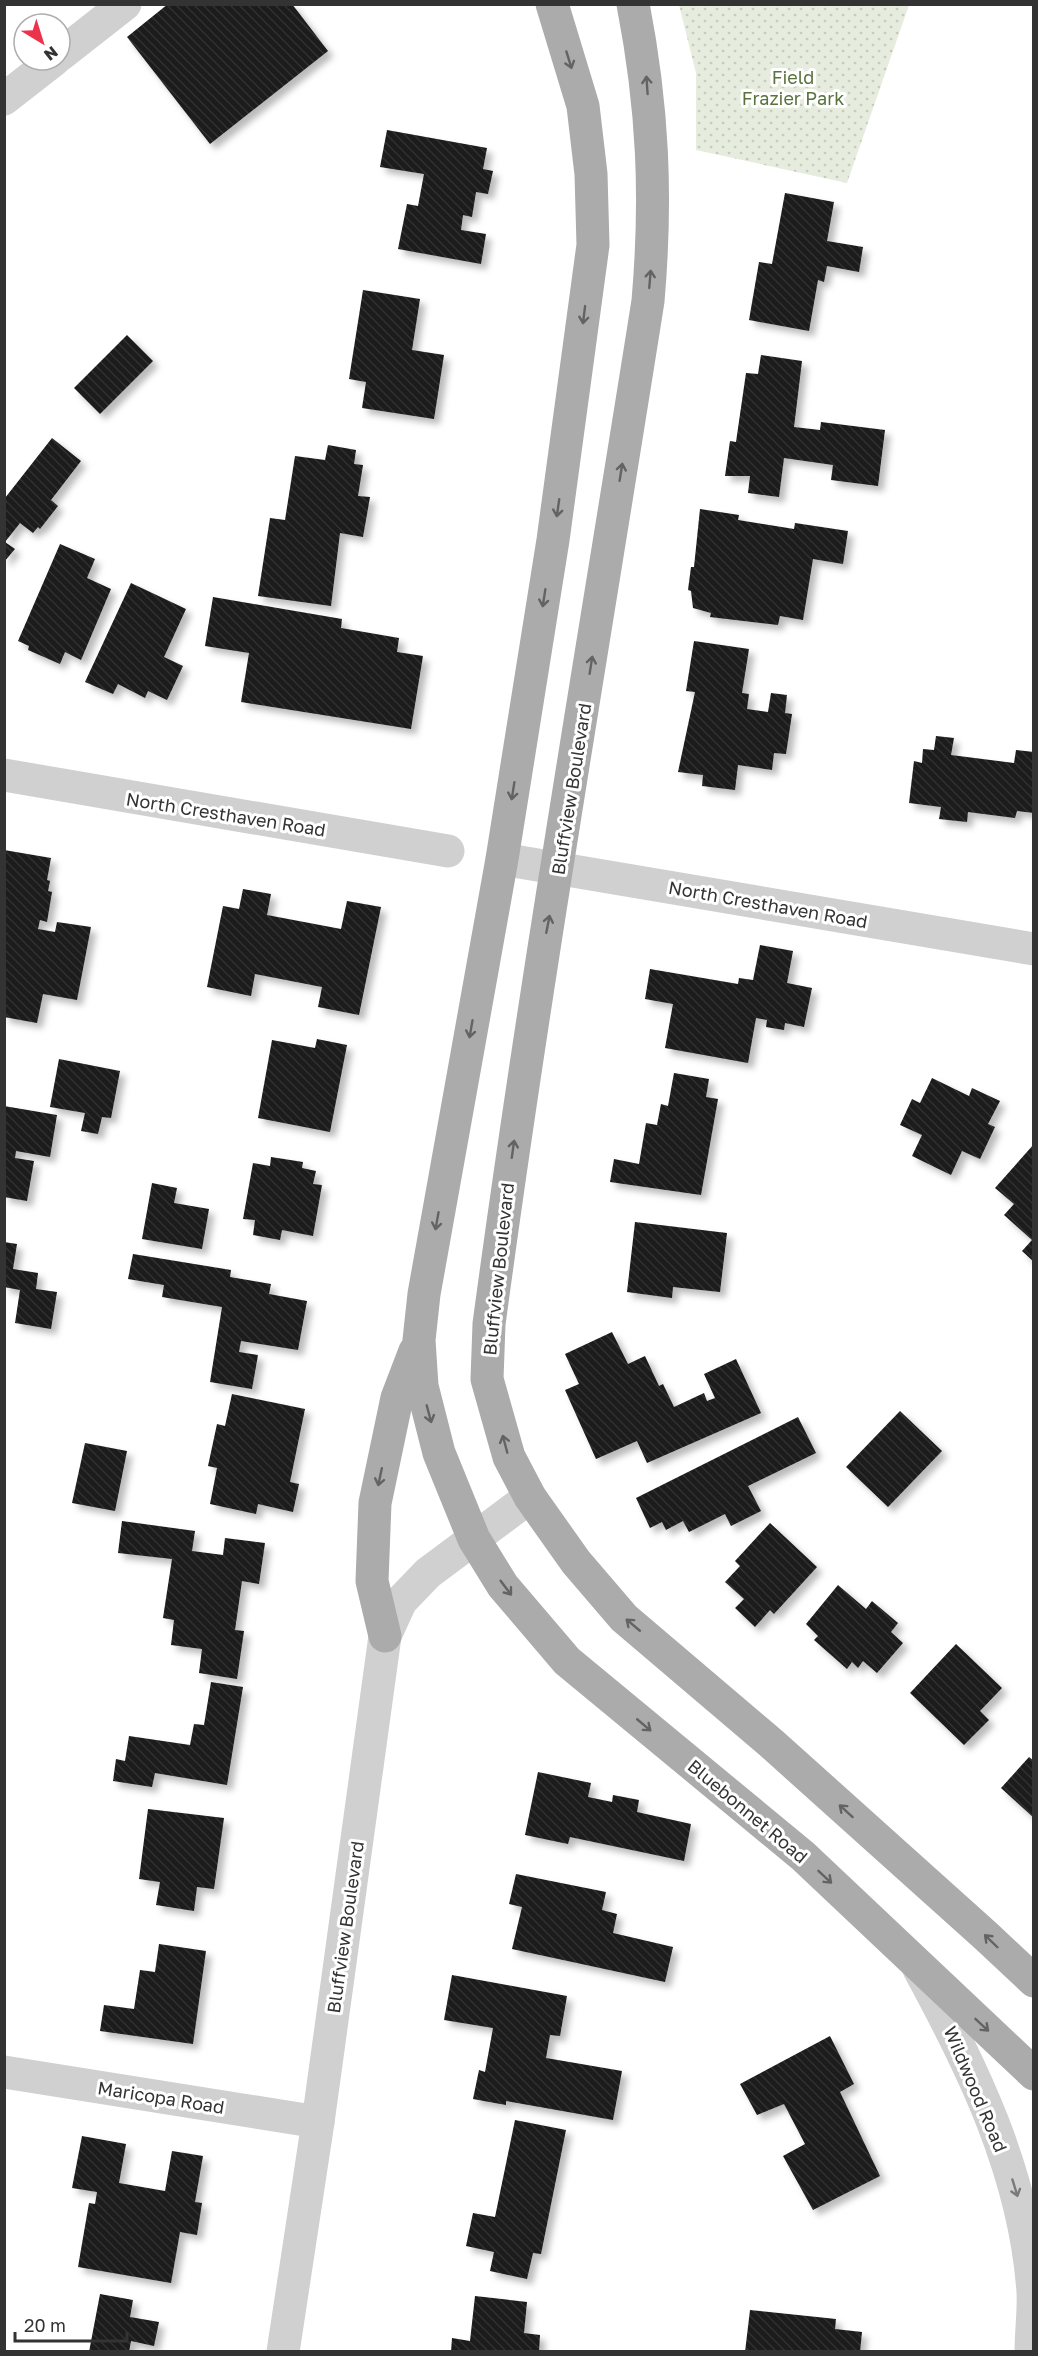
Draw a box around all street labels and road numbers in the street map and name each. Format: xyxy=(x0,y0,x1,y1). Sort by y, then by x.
street label: Bluffview Boulevard xyxy=(547,702,595,876)
street label: North Cresthaven Road xyxy=(125,787,327,841)
street label: North Cresthaven Road xyxy=(667,876,869,932)
street label: Bluffview Boulevard xyxy=(478,1181,518,1357)
street label: Bluebonnet Road xyxy=(684,1755,812,1867)
street label: Bluffview Boulevard xyxy=(322,1839,368,2015)
street label: Wildwood Road xyxy=(940,2023,1012,2155)
street label: Maricopa Road xyxy=(96,2076,226,2118)

